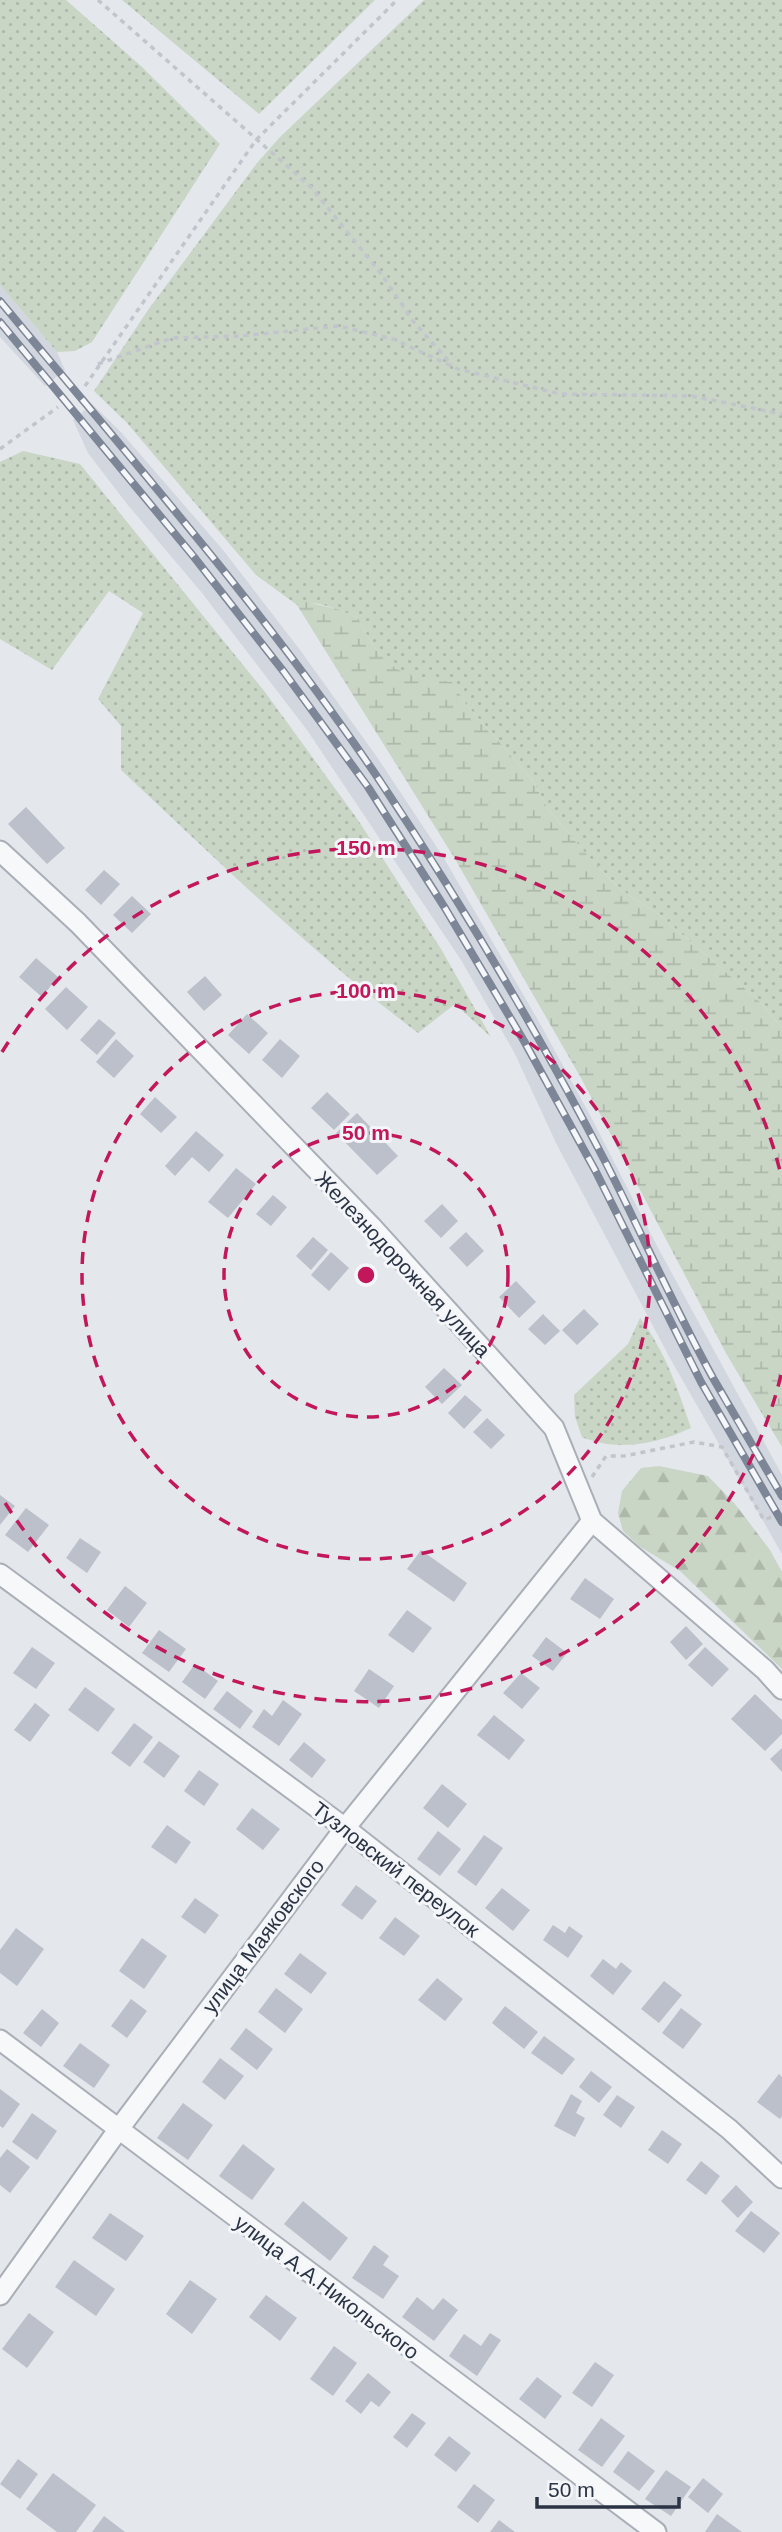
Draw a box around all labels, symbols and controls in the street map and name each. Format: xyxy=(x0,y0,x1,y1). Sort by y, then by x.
text: 150 m xyxy=(336,836,396,859)
text: 100 m xyxy=(336,979,396,1002)
text: 50 m xyxy=(342,1121,390,1144)
street label: Железнодорожная улица xyxy=(311,1166,495,1362)
centre of rings xyxy=(354,1263,378,1287)
street label: Тузловский переулок xyxy=(308,1797,485,1942)
street label: улица Маяковского xyxy=(198,1854,328,2018)
street label: улица А.А.Никольского xyxy=(230,2210,424,2364)
scale bar xyxy=(537,2466,679,2510)
text: 50 m xyxy=(548,2478,595,2501)

